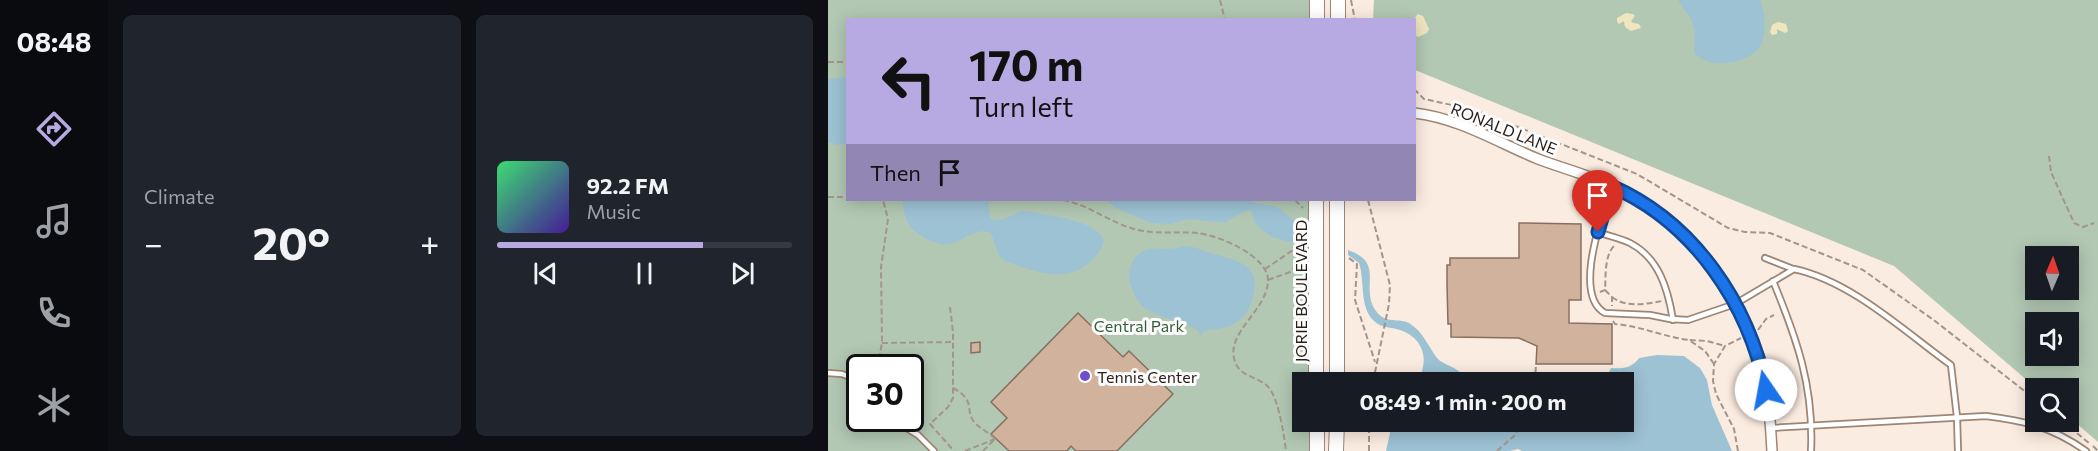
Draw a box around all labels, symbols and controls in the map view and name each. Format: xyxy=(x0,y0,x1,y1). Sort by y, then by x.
text: 08:48 xyxy=(16,25,92,58)
text: 170 m xyxy=(969,38,1083,90)
icon: left xyxy=(870,42,948,120)
text: Turn left xyxy=(969,90,1073,123)
street label: RONALD LANE xyxy=(1448,98,1560,158)
icon: directions xyxy=(33,108,75,150)
icon: arrive xyxy=(933,156,966,189)
text: Then xyxy=(870,159,921,186)
pin xyxy=(1572,170,1623,232)
text: 92.2 FM xyxy=(587,172,669,199)
icon: arrive xyxy=(1581,179,1614,212)
text: Climate xyxy=(144,184,214,208)
text: Music xyxy=(587,199,641,223)
icon: music xyxy=(33,200,75,242)
text: 20° xyxy=(253,214,330,269)
street label: JORIE BOULEVARD xyxy=(1291,220,1310,362)
text: − xyxy=(144,222,163,263)
text: + xyxy=(420,222,440,263)
north arrow xyxy=(2025,246,2079,300)
map controls xyxy=(2025,246,2079,432)
icon: previous xyxy=(529,257,562,290)
icon: pause xyxy=(628,257,661,290)
icon: next xyxy=(726,257,759,290)
icon: phone xyxy=(33,292,75,334)
button: sound xyxy=(2025,312,2079,366)
park label: Central Park xyxy=(1094,316,1184,335)
speed limit sign: 30 xyxy=(846,354,924,432)
position arrow xyxy=(1734,358,1798,422)
place label: Tennis Center xyxy=(1097,367,1198,386)
marker: Tennis Center xyxy=(1078,369,1092,383)
button: search xyxy=(2025,378,2079,432)
icon: climate xyxy=(33,384,75,426)
text: 08:49 · 1 min · 200 m xyxy=(1360,388,1566,415)

